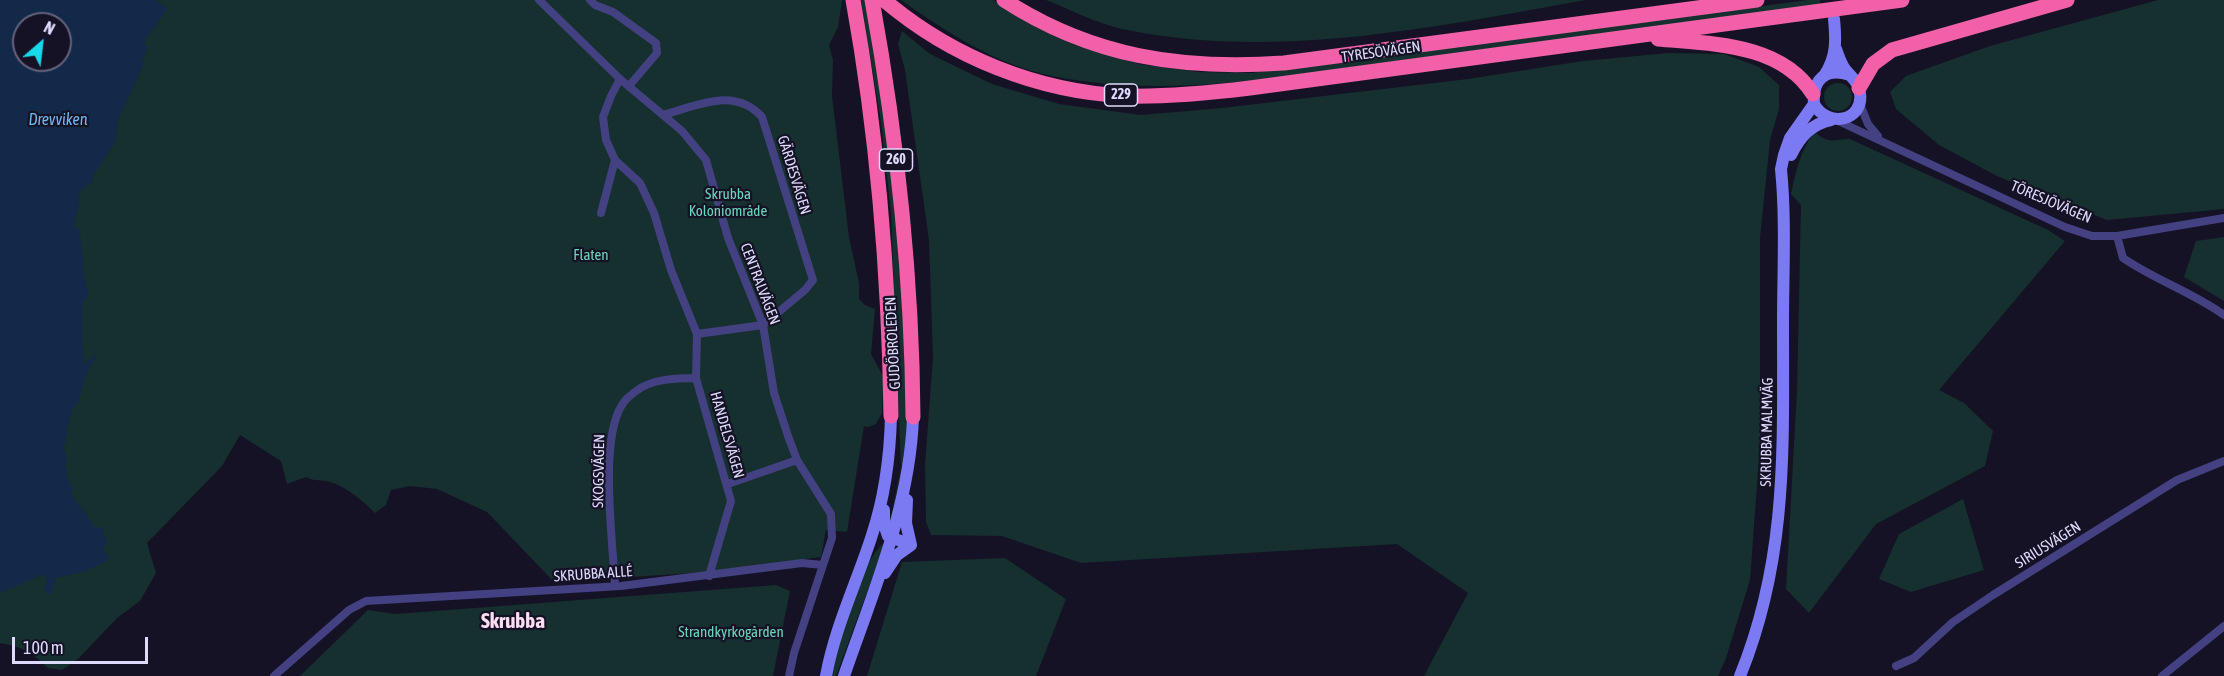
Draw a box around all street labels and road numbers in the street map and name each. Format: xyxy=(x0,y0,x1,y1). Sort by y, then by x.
street label: TYRESÖVÄGEN xyxy=(1340,38,1422,66)
road number: 229 xyxy=(1104,84,1138,106)
street label: GÄRDESVÄGEN xyxy=(773,133,815,217)
road number: 260 xyxy=(880,149,912,171)
street label: TÖRESJÖVÄGEN xyxy=(2008,177,2094,227)
street label: CENTRALVÄGEN xyxy=(736,241,784,327)
street label: GUDÖBROLEDEN xyxy=(882,296,904,390)
street label: SKRUBBA MALMVÄG xyxy=(1757,377,1777,487)
street label: HANDELSVÄGEN xyxy=(706,390,748,480)
street label: SKOGSVÄGEN xyxy=(589,434,609,508)
street label: SIRIUSVÄGEN xyxy=(2012,518,2084,572)
street label: SKRUBBA ALLÉ xyxy=(553,562,633,586)

